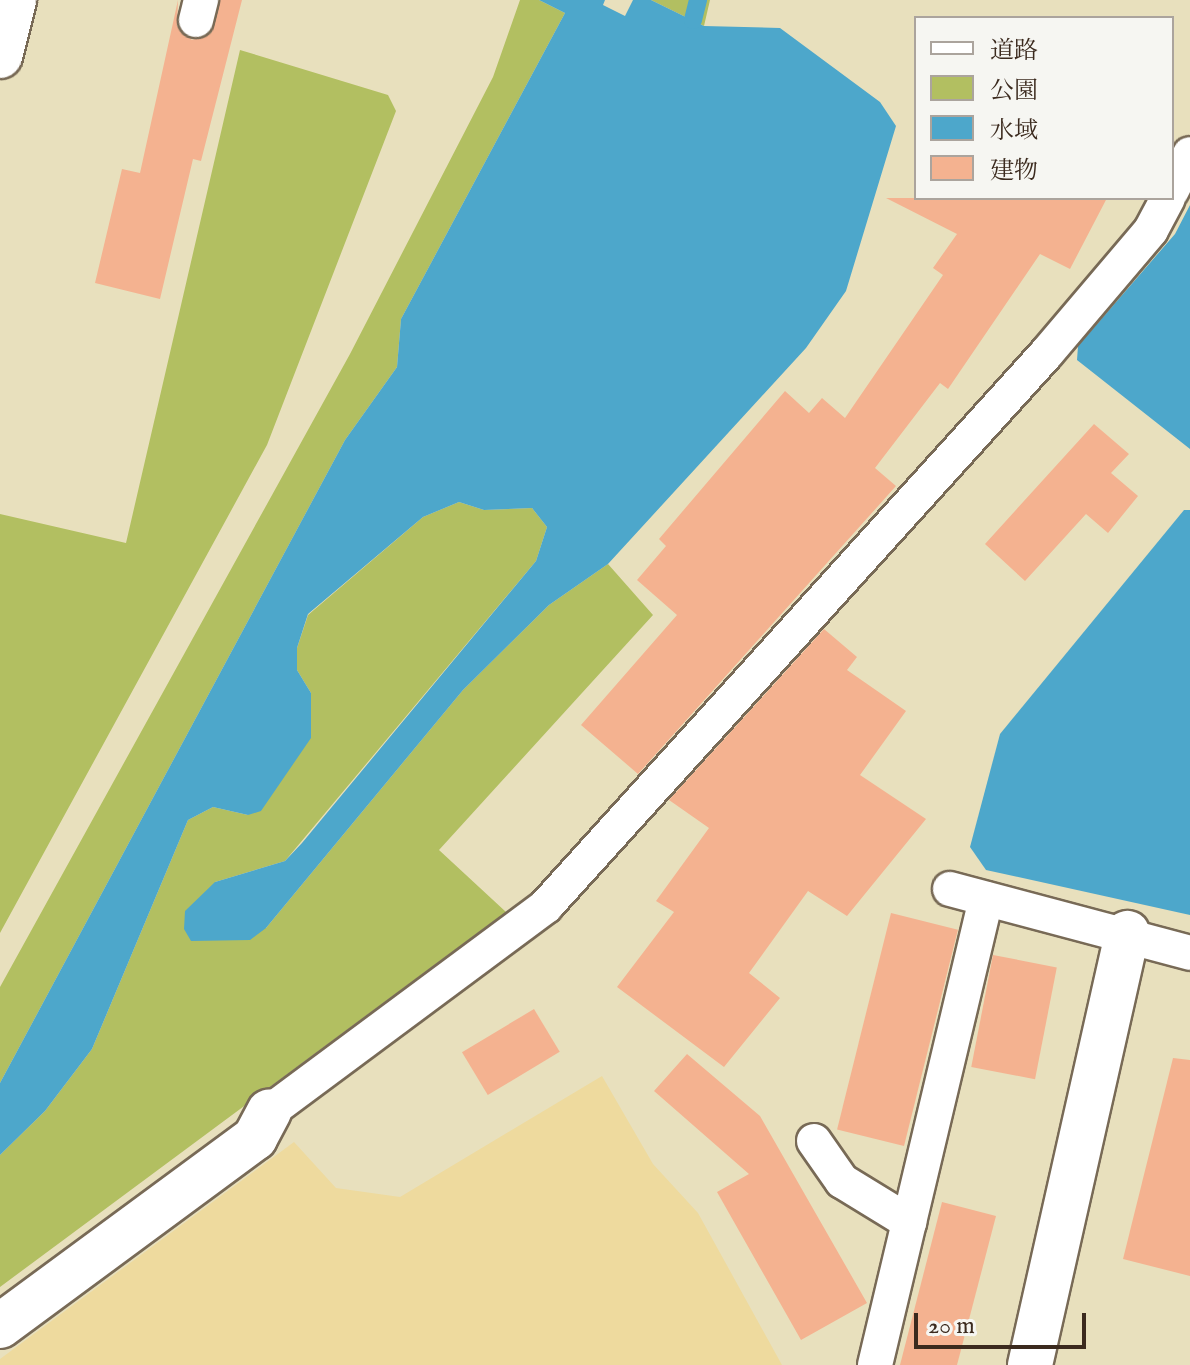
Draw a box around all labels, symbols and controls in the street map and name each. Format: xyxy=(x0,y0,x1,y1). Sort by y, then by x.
legend xyxy=(914,16,1174,200)
text: 道路 xyxy=(990,36,1038,67)
text: 公園 xyxy=(990,76,1038,107)
text: 水域 xyxy=(990,116,1038,147)
text: 建物 xyxy=(990,156,1038,187)
scale bar xyxy=(918,1297,1090,1347)
text: 20 m xyxy=(928,1311,975,1342)

